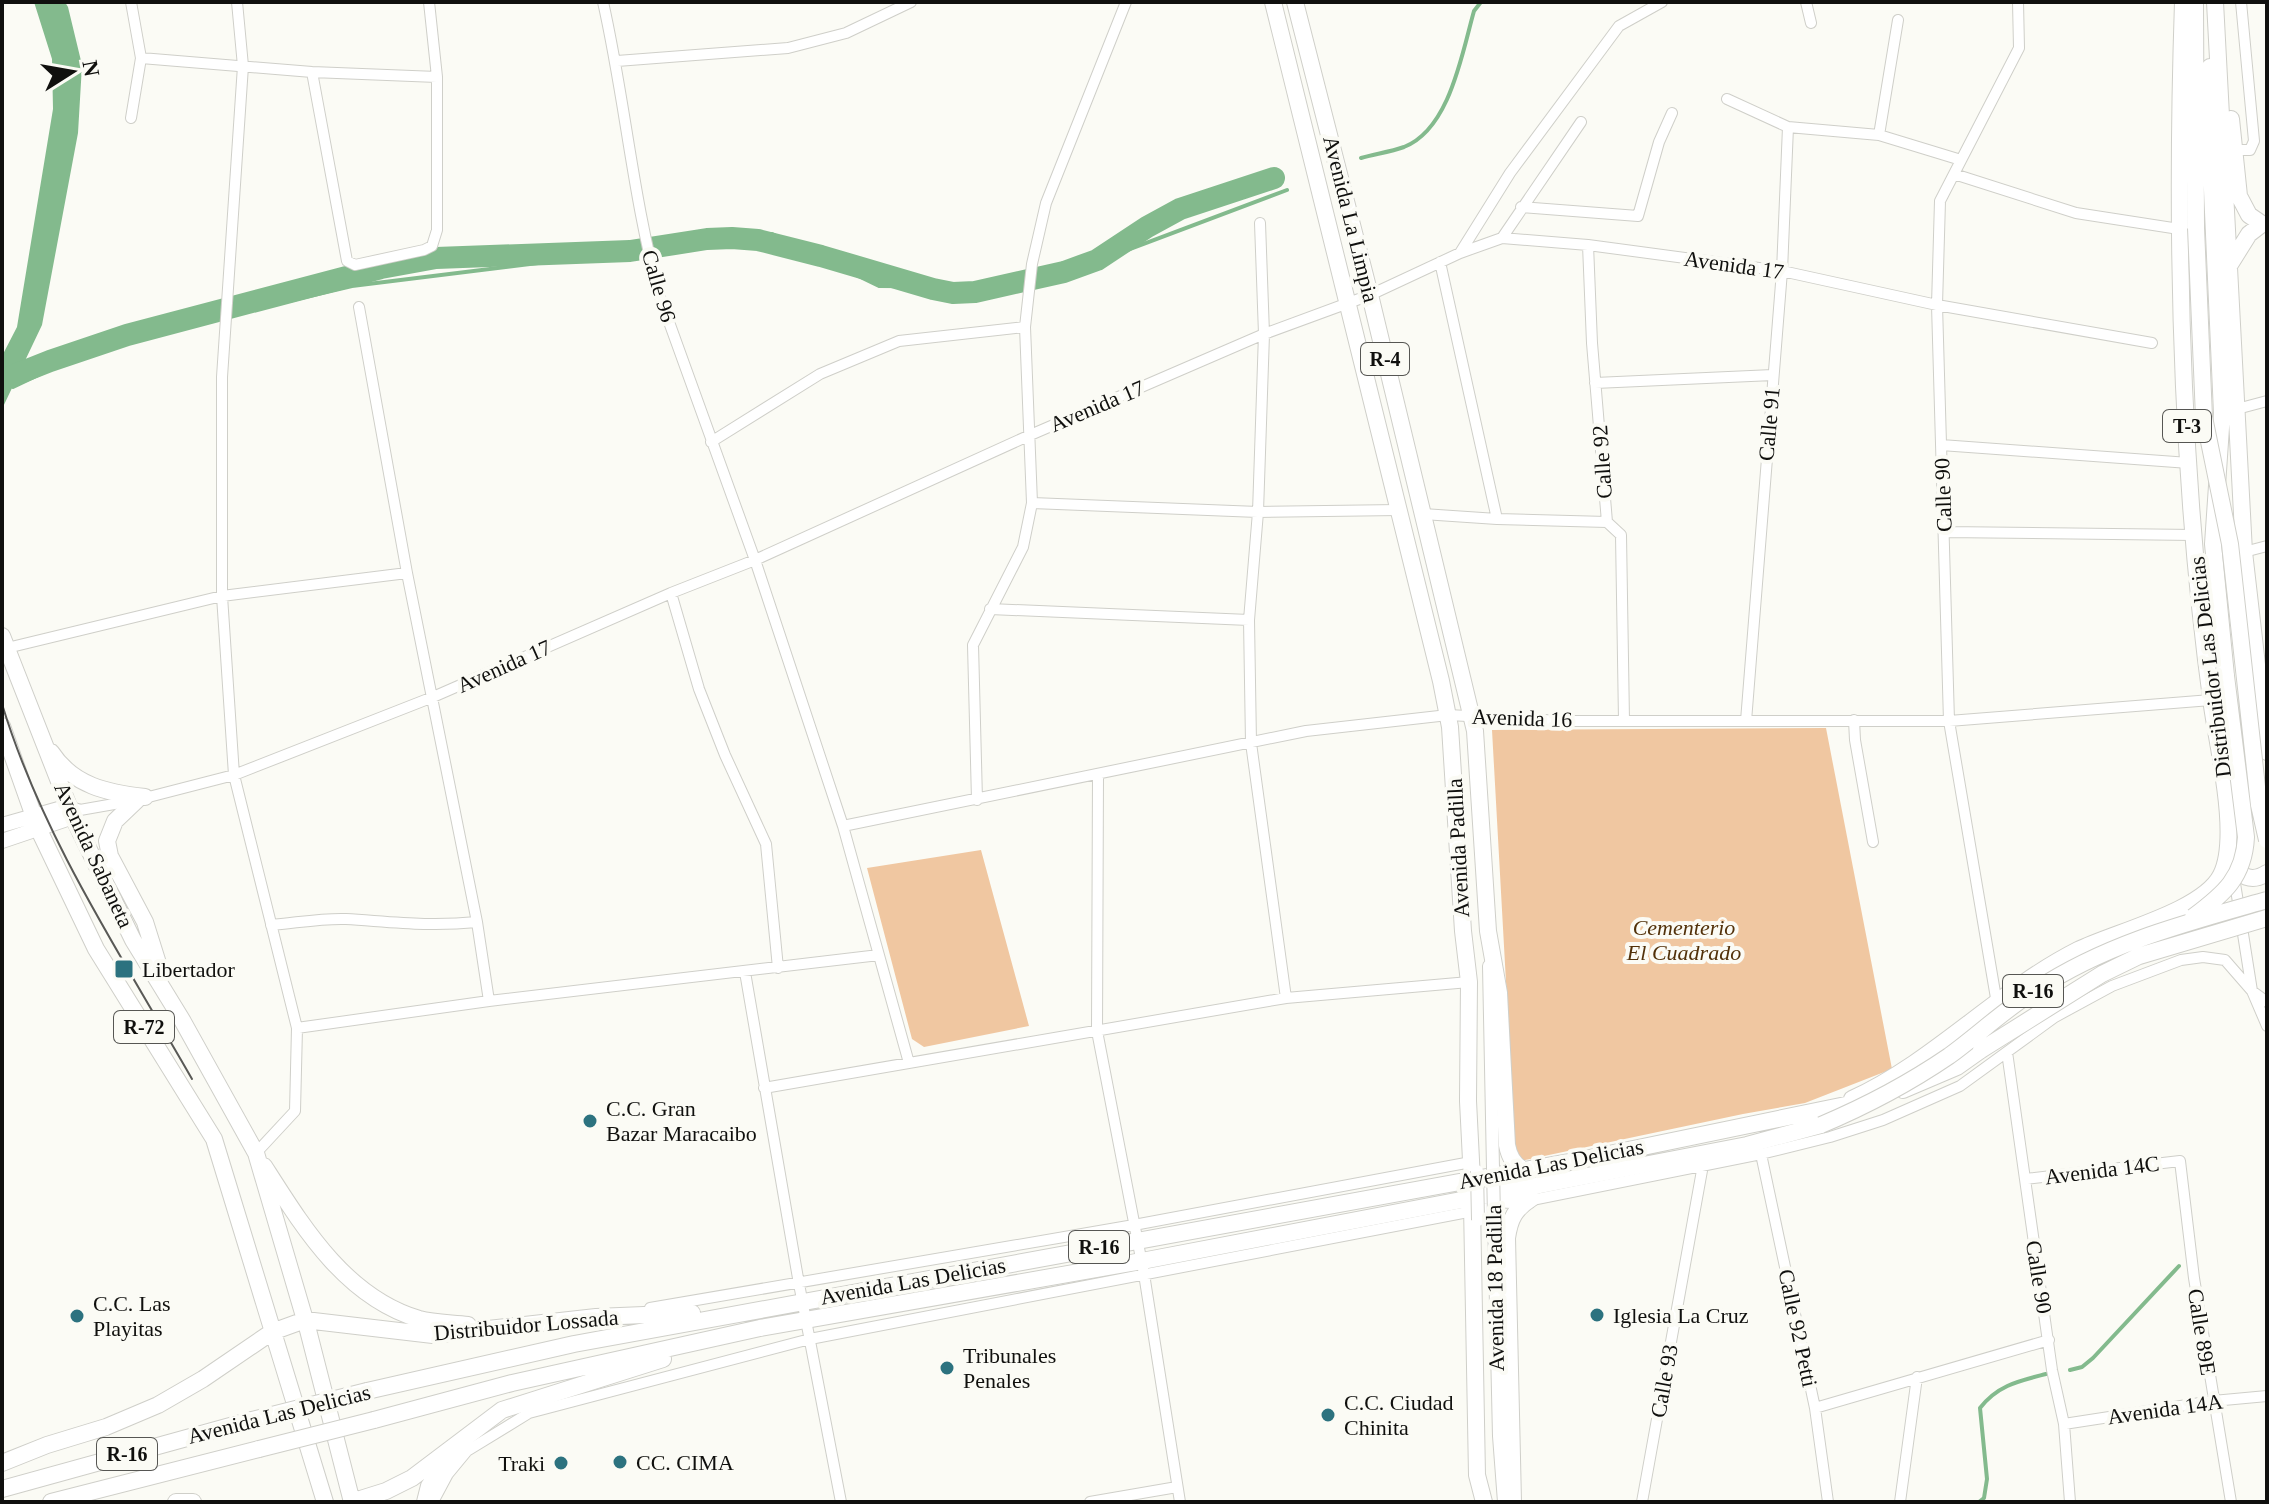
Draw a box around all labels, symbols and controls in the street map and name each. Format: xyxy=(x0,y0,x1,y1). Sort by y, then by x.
north arrow xyxy=(32,32,112,112)
text: N xyxy=(77,58,105,79)
street label: Avenida La Limpia xyxy=(1318,133,1384,305)
street label: Avenida 17 xyxy=(1683,246,1785,284)
street label: Calle 96 xyxy=(637,247,681,325)
road number: R-4 xyxy=(1361,343,1409,375)
street label: Avenida 17 xyxy=(1046,375,1148,437)
street label: Calle 91 xyxy=(1753,386,1785,462)
road number: T-3 xyxy=(2163,410,2211,442)
street label: Calle 92 xyxy=(1587,424,1617,500)
street label: Calle 90 xyxy=(1929,458,1957,532)
street label: Distribuidor Las Delicias xyxy=(2184,555,2236,779)
street label: Avenida 17 xyxy=(453,634,555,698)
street label: Avenida 16 xyxy=(1471,704,1573,732)
street label: Avenida Padilla xyxy=(1442,777,1474,918)
street label: Avenida Sabaneta xyxy=(49,778,139,932)
park label: Cementerio El Cuadrado xyxy=(1626,915,1741,965)
place label: Libertador xyxy=(142,957,236,982)
marker: Libertador xyxy=(113,958,135,980)
road number: R-16 xyxy=(2003,975,2063,1007)
road number: R-72 xyxy=(114,1011,174,1043)
place label: C.C. Gran Bazar Maracaibo xyxy=(606,1096,757,1146)
marker: C.C. Gran Bazar Maracaibo xyxy=(581,1112,599,1130)
street label: Avenida Las Delicias xyxy=(1456,1134,1646,1194)
street label: Avenida 14C xyxy=(2043,1151,2161,1189)
street label: Avenida 18 Padilla xyxy=(1481,1204,1509,1372)
road number: R-16 xyxy=(1069,1231,1129,1263)
street label: Calle 90 xyxy=(2021,1239,2057,1315)
street label: Avenida Las Delicias xyxy=(818,1252,1008,1310)
street label: Calle 92 Petti xyxy=(1773,1267,1823,1389)
street label: Calle 89E xyxy=(2183,1287,2221,1377)
place label: C.C. Las Playitas xyxy=(93,1291,171,1341)
place label: Iglesia La Cruz xyxy=(1613,1303,1749,1328)
street label: Distribuidor Lossada xyxy=(433,1304,620,1346)
marker: Iglesia La Cruz xyxy=(1588,1306,1606,1324)
marker: C.C. Las Playitas xyxy=(68,1307,86,1325)
street label: Calle 93 xyxy=(1645,1342,1683,1420)
place label: Tribunales Penales xyxy=(963,1343,1056,1393)
marker: Tribunales Penales xyxy=(938,1359,956,1377)
street label: Avenida Las Delicias xyxy=(185,1379,373,1449)
street label: Avenida 14A xyxy=(2106,1389,2224,1429)
place label: C.C. Ciudad Chinita xyxy=(1344,1390,1453,1440)
marker: C.C. Ciudad Chinita xyxy=(1319,1406,1337,1424)
road number: R-16 xyxy=(97,1438,157,1470)
place label: CC. CIMA xyxy=(636,1450,734,1475)
place label: Traki xyxy=(498,1451,545,1476)
marker: CC. CIMA xyxy=(611,1453,629,1471)
marker: Traki xyxy=(552,1454,570,1472)

